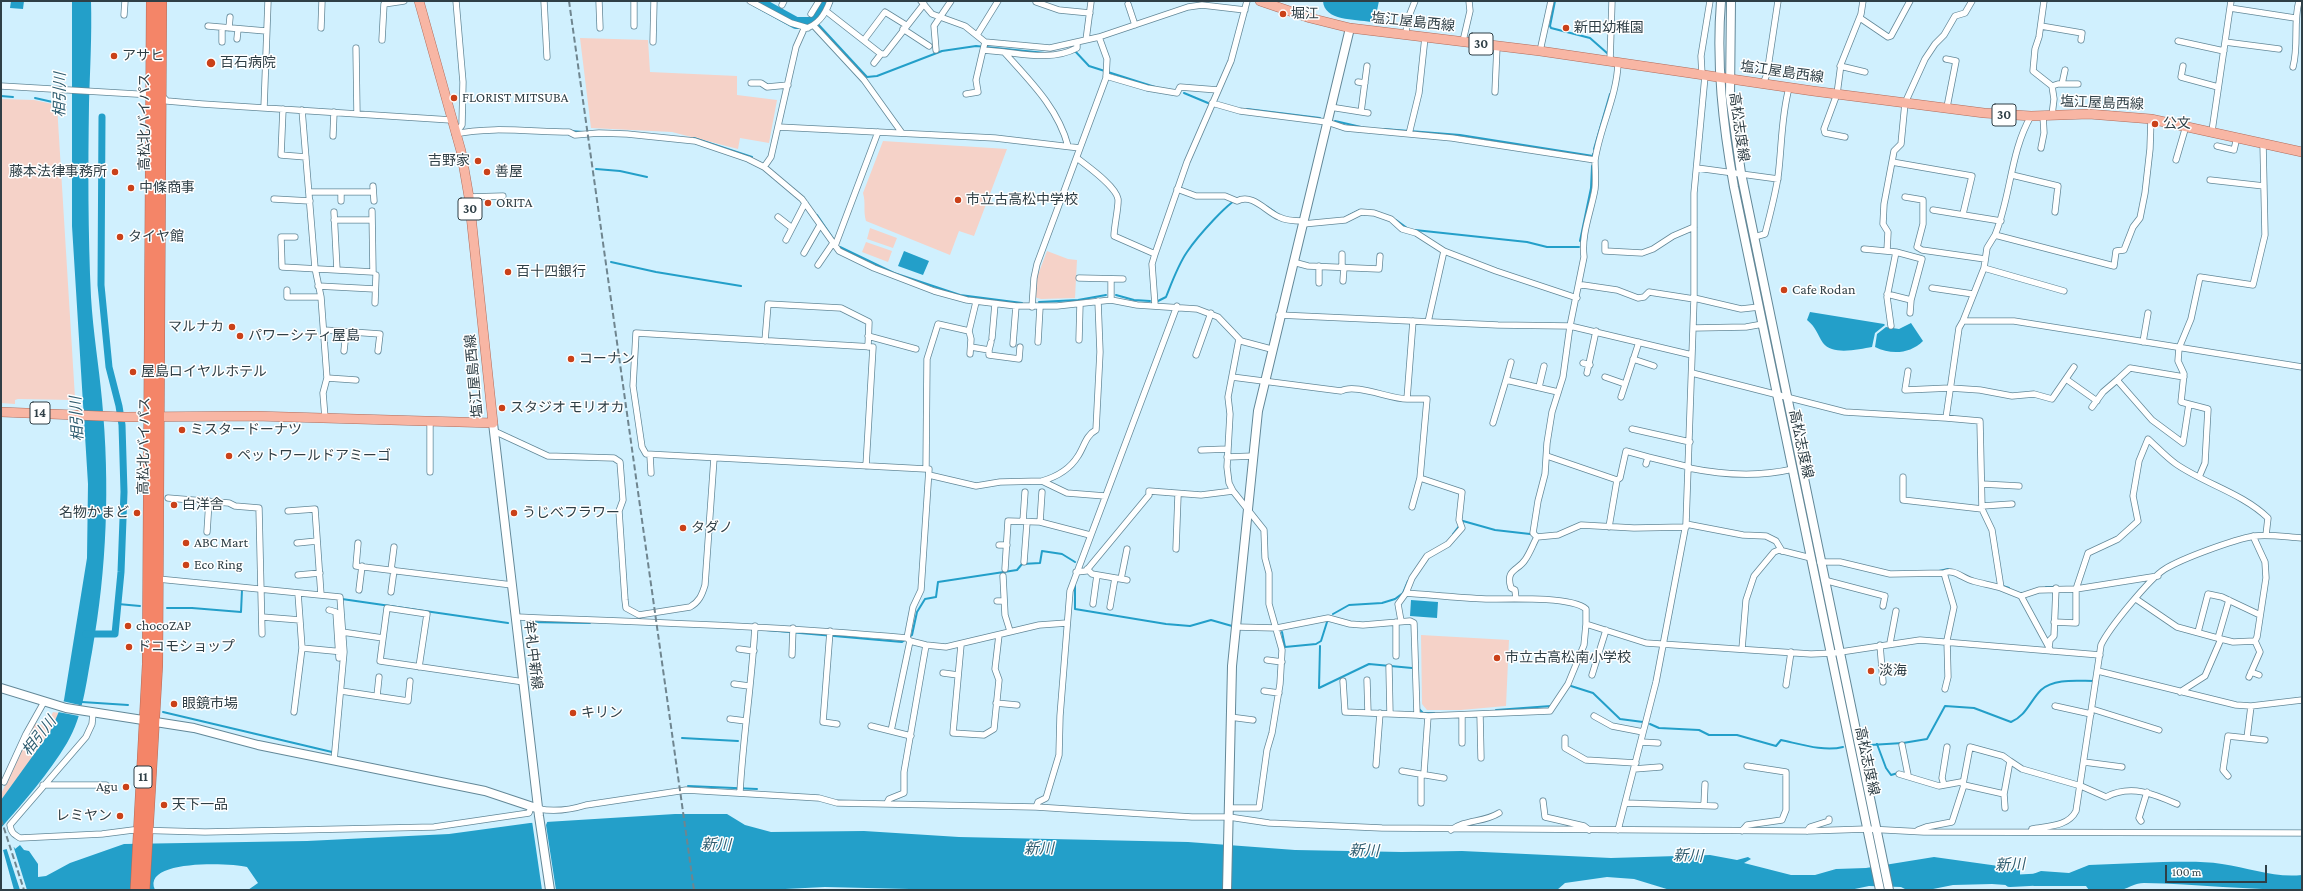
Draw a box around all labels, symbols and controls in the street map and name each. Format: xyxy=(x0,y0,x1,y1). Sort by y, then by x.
place label: 堀江 xyxy=(1291,6,1319,22)
marker: 堀江 xyxy=(1278,9,1288,19)
street label: 塩江屋島西線 xyxy=(1370,9,1456,35)
place label: 新田幼稚園 xyxy=(1574,20,1644,36)
marker: 新田幼稚園 xyxy=(1561,23,1571,33)
road number: 30 xyxy=(1469,33,1493,55)
place label: アサヒ xyxy=(122,48,164,64)
marker: アサヒ xyxy=(109,51,119,61)
place label: 百石病院 xyxy=(220,55,276,71)
marker: 百石病院 xyxy=(205,57,217,69)
street label: 塩江屋島西線 xyxy=(1739,58,1825,86)
water label: 相引川 xyxy=(51,72,69,118)
street label: 高松北バイパス xyxy=(137,73,153,171)
place label: FLORIST MITSUBA xyxy=(462,90,569,106)
street label: 高松志度線 xyxy=(1726,91,1752,163)
marker: FLORIST MITSUBA xyxy=(449,93,459,103)
street label: 塩江屋島西線 xyxy=(2060,93,2144,113)
road number: 30 xyxy=(1992,104,2016,126)
place label: 公文 xyxy=(2163,116,2191,132)
marker: 公文 xyxy=(2150,119,2160,129)
place label: 吉野家 xyxy=(428,153,470,169)
marker: 吉野家 xyxy=(473,156,483,166)
place label: 藤本法律事務所 xyxy=(9,164,107,180)
place label: 善屋 xyxy=(495,164,523,180)
marker: 藤本法律事務所 xyxy=(110,167,120,177)
marker: 善屋 xyxy=(482,167,492,177)
place label: 中條商事 xyxy=(139,180,195,196)
marker: 中條商事 xyxy=(126,183,136,193)
place label: 市立古高松中学校 xyxy=(966,192,1078,208)
place label: ORITA xyxy=(496,195,532,211)
marker: 市立古高松中学校 xyxy=(953,195,963,205)
road number: 30 xyxy=(458,198,482,220)
marker: ORITA xyxy=(483,198,493,208)
place label: タイヤ館 xyxy=(128,229,184,245)
marker: タイヤ館 xyxy=(115,232,125,242)
place label: 百十四銀行 xyxy=(516,264,586,280)
marker: 百十四銀行 xyxy=(503,267,513,277)
place label: Cafe Rodan xyxy=(1792,282,1855,298)
marker: Cafe Rodan xyxy=(1779,285,1789,295)
place label: マルナカ xyxy=(168,319,224,335)
marker: マルナカ xyxy=(227,322,237,332)
place label: パワーシティ屋島 xyxy=(248,328,360,344)
marker: パワーシティ屋島 xyxy=(235,331,245,341)
street label: 塩江屋島西線 xyxy=(462,333,486,419)
place label: コーナン xyxy=(579,351,635,367)
marker: コーナン xyxy=(566,354,576,364)
place label: 屋島ロイヤルホテル xyxy=(141,364,267,380)
marker: 屋島ロイヤルホテル xyxy=(128,367,138,377)
water label: 相引川 xyxy=(67,396,87,442)
street label: 高松北バイパス xyxy=(135,397,153,495)
place label: スタジオ モリオカ xyxy=(510,400,625,416)
road number: 14 xyxy=(30,402,50,424)
marker: スタジオ モリオカ xyxy=(497,403,507,413)
street label: 高松志度線 xyxy=(1786,408,1816,480)
place label: ミスタードーナツ xyxy=(190,422,302,438)
marker: ミスタードーナツ xyxy=(177,425,187,435)
place label: ペットワールドアミーゴ xyxy=(237,448,391,464)
marker: ペットワールドアミーゴ xyxy=(224,451,234,461)
place label: 白洋舎 xyxy=(182,497,224,513)
marker: 白洋舎 xyxy=(169,500,179,510)
place label: 名物かまど xyxy=(59,505,129,521)
place label: うじべフラワー xyxy=(522,505,620,521)
marker: 名物かまど xyxy=(132,508,142,518)
marker: うじべフラワー xyxy=(509,508,519,518)
place label: タダノ xyxy=(691,520,733,536)
marker: タダノ xyxy=(678,523,688,533)
place label: ABC Mart xyxy=(194,535,248,551)
marker: ABC Mart xyxy=(181,538,191,548)
place label: Eco Ring xyxy=(194,557,243,573)
marker: Eco Ring xyxy=(181,560,191,570)
place label: chocoZAP xyxy=(136,618,191,634)
street label: 牟礼中新線 xyxy=(520,619,546,691)
marker: chocoZAP xyxy=(123,621,133,631)
place label: ドコモショップ xyxy=(137,639,235,655)
marker: ドコモショップ xyxy=(124,642,134,652)
place label: 市立古高松南小学校 xyxy=(1505,650,1631,666)
marker: 市立古高松南小学校 xyxy=(1492,653,1502,663)
place label: 淡海 xyxy=(1879,663,1907,679)
marker: 淡海 xyxy=(1866,666,1876,676)
place label: 眼鏡市場 xyxy=(182,696,238,712)
marker: 眼鏡市場 xyxy=(169,699,179,709)
place label: キリン xyxy=(581,705,623,721)
marker: キリン xyxy=(568,708,578,718)
water label: 相引川 xyxy=(18,713,60,759)
street label: 高松志度線 xyxy=(1852,725,1882,797)
road number: 11 xyxy=(134,766,152,788)
place label: Agu xyxy=(96,779,118,795)
marker: Agu xyxy=(121,782,131,792)
place label: 天下一品 xyxy=(172,797,228,813)
marker: 天下一品 xyxy=(159,800,169,810)
place label: レミヤン xyxy=(56,808,112,824)
marker: レミヤン xyxy=(115,811,125,821)
water label: 新川 xyxy=(701,836,731,854)
water label: 新川 xyxy=(1024,840,1054,858)
water label: 新川 xyxy=(1349,842,1379,860)
water label: 新川 xyxy=(1673,847,1703,865)
water label: 新川 xyxy=(1995,855,2025,875)
scale bar xyxy=(2167,857,2269,883)
text: 100 m xyxy=(2172,865,2201,879)

